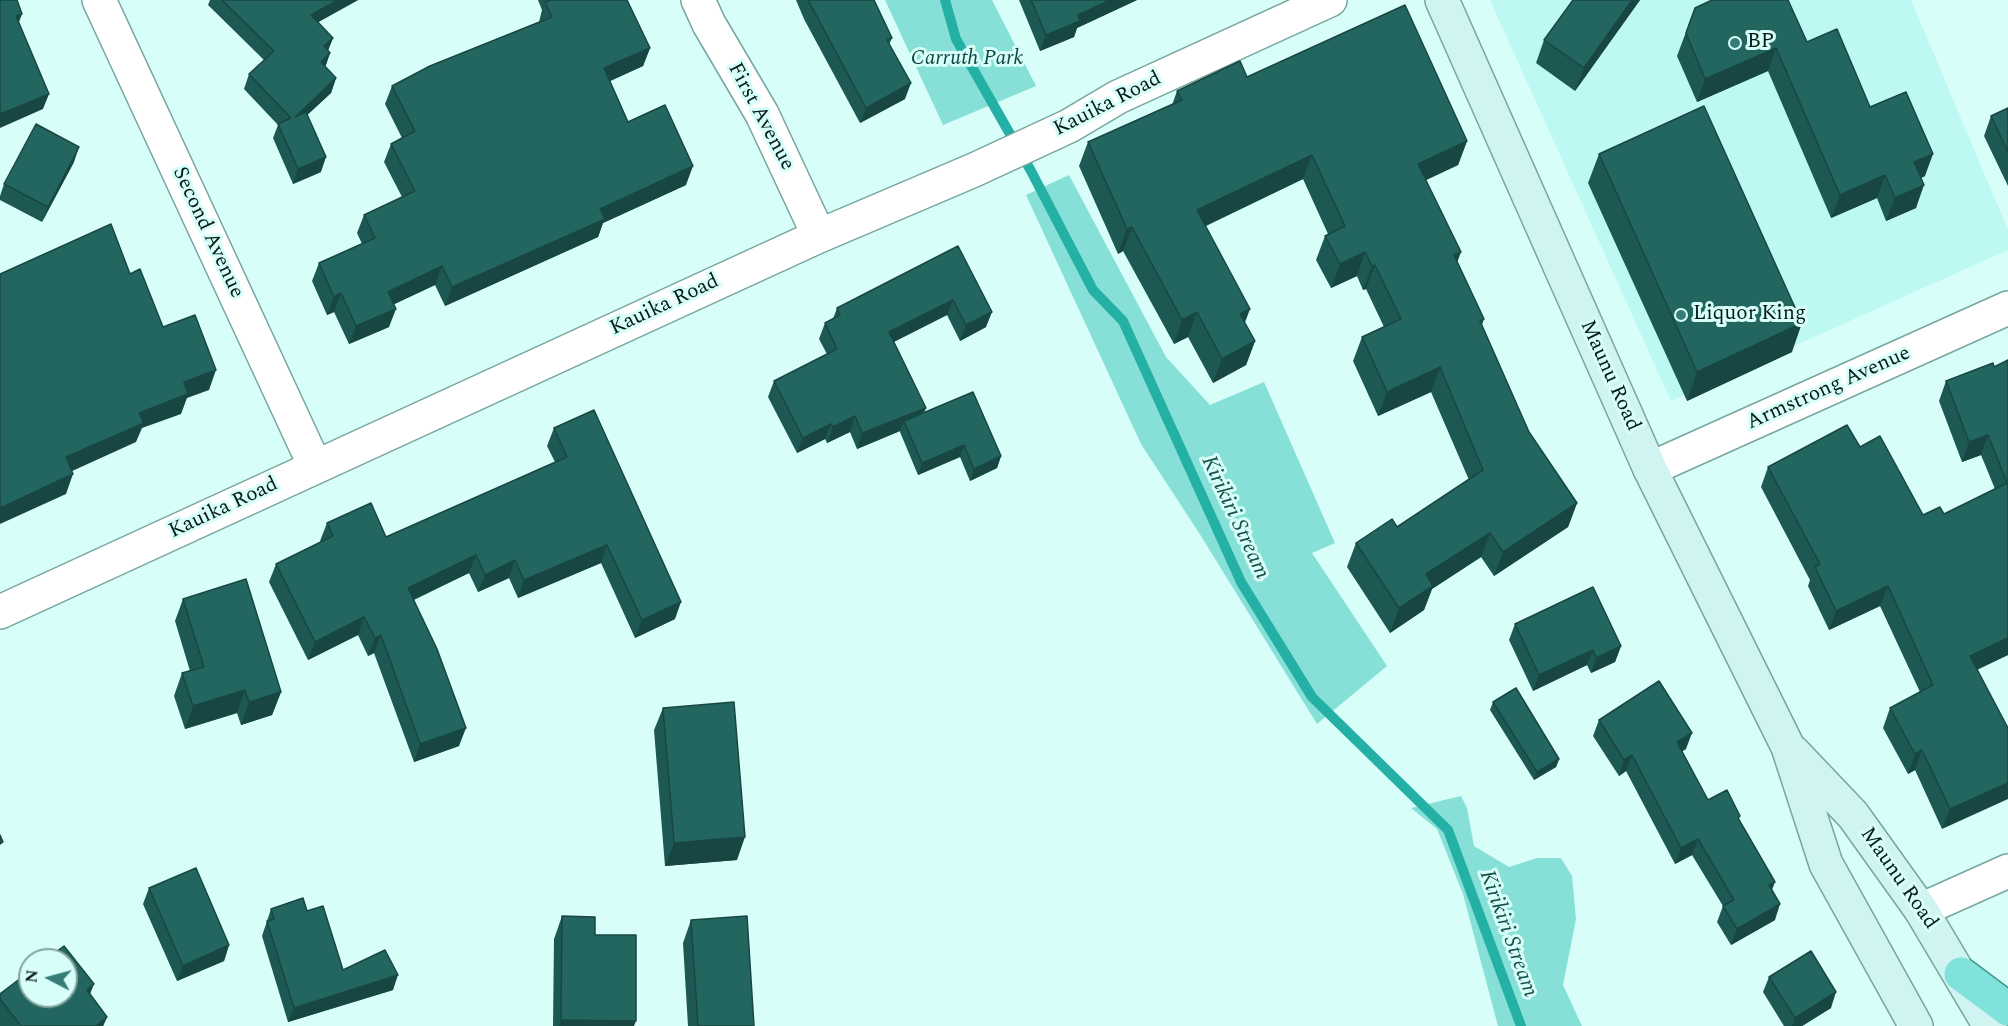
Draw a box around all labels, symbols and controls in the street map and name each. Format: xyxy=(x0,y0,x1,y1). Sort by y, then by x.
place label: BP xyxy=(1747,30,1774,56)
marker: BP xyxy=(1728,36,1742,50)
park label: Carruth Park xyxy=(911,47,1023,73)
street label: First Avenue xyxy=(721,59,799,175)
street label: Kauika Road xyxy=(1050,67,1166,143)
street label: Second Avenue xyxy=(166,163,248,303)
street label: Kauika Road xyxy=(606,270,724,342)
place label: Liquor King xyxy=(1693,302,1806,328)
marker: Liquor King xyxy=(1674,308,1688,322)
street label: Maunu Road xyxy=(1573,317,1645,435)
street label: Armstrong Avenue xyxy=(1743,342,1915,436)
water label: Kirikiri Stream xyxy=(1194,452,1274,584)
street label: Kauika Road xyxy=(165,473,283,545)
street label: Maunu Road xyxy=(1854,823,1942,935)
water label: Kirikiri Stream xyxy=(1472,867,1542,1001)
north arrow xyxy=(18,948,78,1008)
text: N xyxy=(19,969,45,984)

